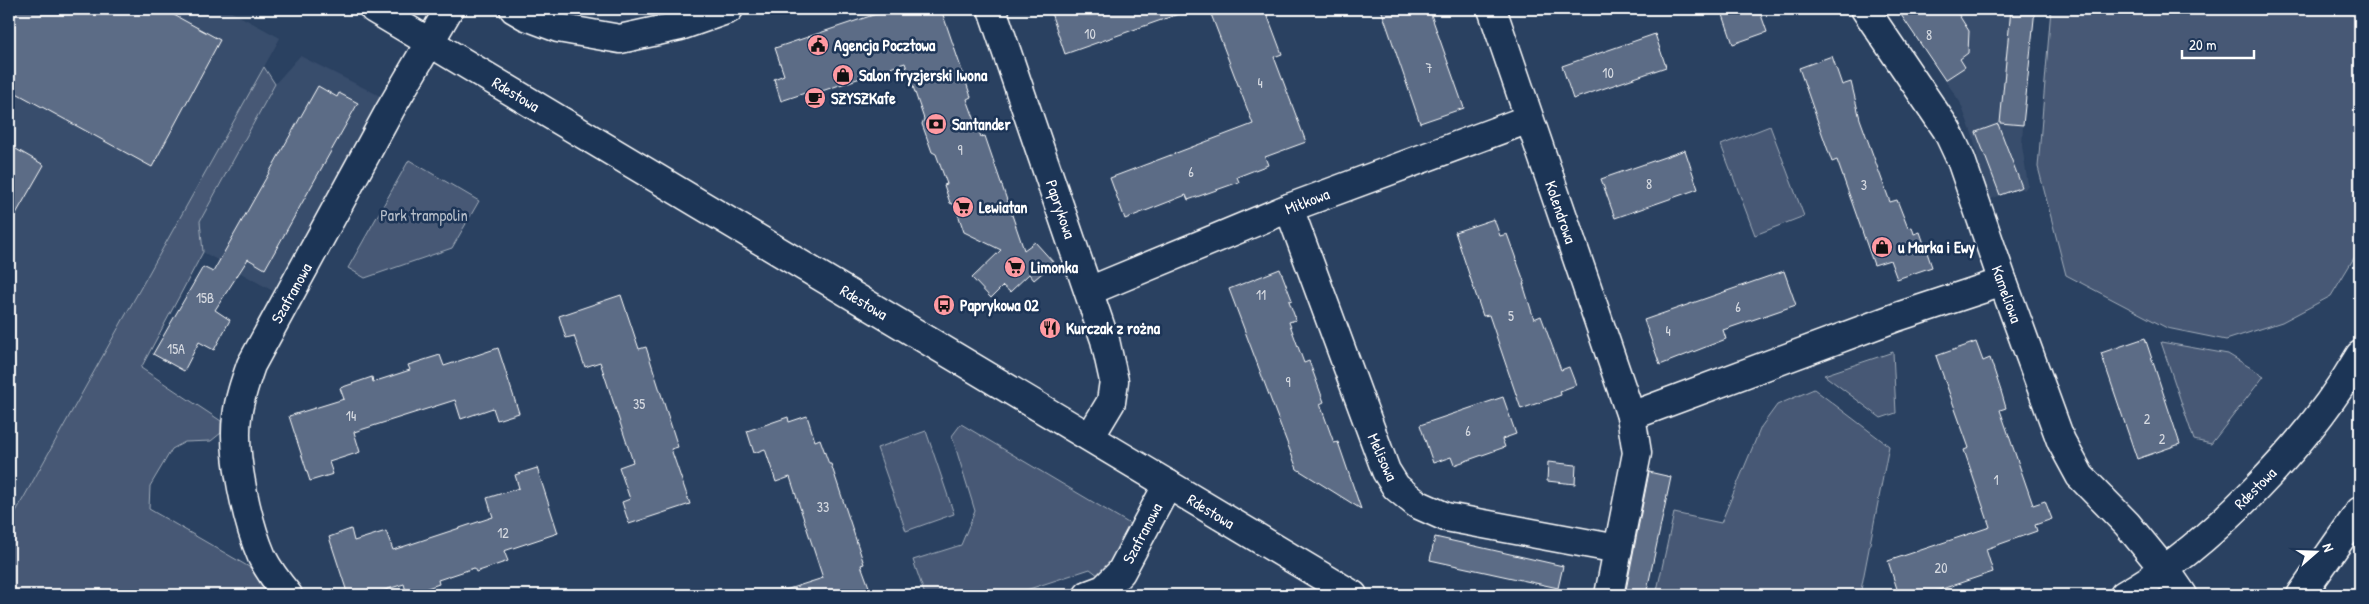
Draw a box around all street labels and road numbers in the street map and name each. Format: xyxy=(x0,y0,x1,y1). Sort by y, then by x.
street label: Rdestowa xyxy=(488,71,544,117)
street label: Paprykowa xyxy=(1041,177,1081,241)
street label: Kolendrowa xyxy=(1540,178,1582,246)
street label: Miłkowa xyxy=(1282,182,1332,220)
street label: Szafranowa xyxy=(265,259,317,327)
street label: Kameliowa xyxy=(1986,262,2028,326)
street label: Rdestowa xyxy=(836,279,892,325)
street label: Melisowa xyxy=(1363,430,1403,484)
street label: Rdestowa xyxy=(2229,462,2281,514)
street label: Rdestowa xyxy=(1183,488,1239,534)
street label: Szafranowa xyxy=(1117,499,1167,567)

